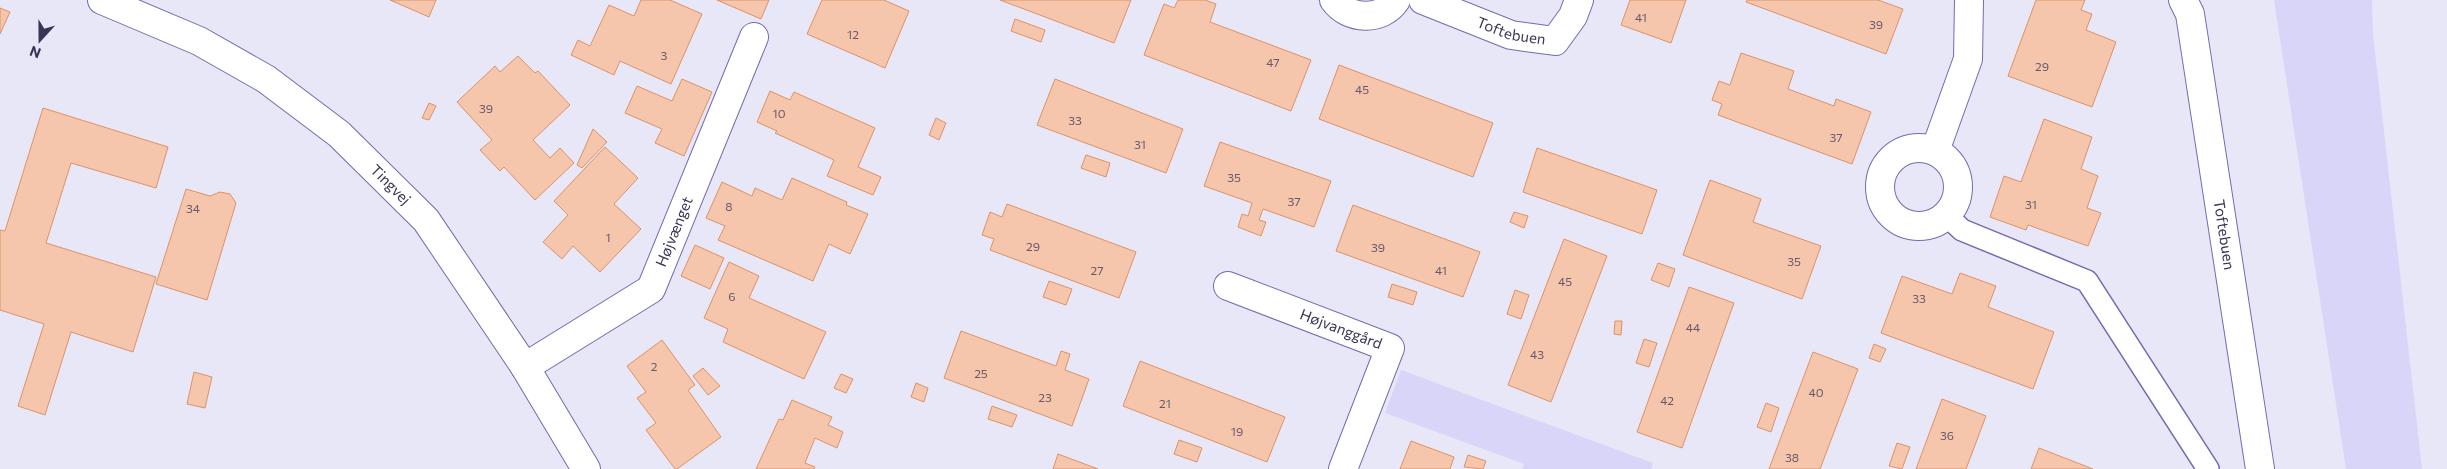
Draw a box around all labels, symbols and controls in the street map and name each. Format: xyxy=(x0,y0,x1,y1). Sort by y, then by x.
house number: 41 xyxy=(1635,10,1647,24)
street label: Toftebuen xyxy=(1474,12,1547,48)
north arrow xyxy=(15,15,65,65)
house number: 39 xyxy=(1869,17,1883,31)
house number: 12 xyxy=(847,27,859,41)
text: N xyxy=(27,43,43,62)
house number: 3 xyxy=(661,48,668,62)
house number: 47 xyxy=(1266,55,1280,69)
house number: 29 xyxy=(2035,59,2049,73)
house number: 45 xyxy=(1355,82,1369,96)
house number: 39 xyxy=(479,101,493,115)
house number: 10 xyxy=(773,106,786,120)
house number: 33 xyxy=(1068,113,1082,127)
house number: 37 xyxy=(1829,130,1843,144)
house number: 31 xyxy=(1134,137,1146,151)
street label: Tingvej xyxy=(367,160,415,208)
house number: 35 xyxy=(1227,170,1241,184)
street label: Højvænget xyxy=(651,194,696,269)
house number: 37 xyxy=(1287,194,1301,208)
house number: 31 xyxy=(2025,197,2037,211)
street label: Toftebuen xyxy=(2211,198,2239,271)
house number: 8 xyxy=(725,199,733,213)
house number: 34 xyxy=(186,201,200,215)
house number: 1 xyxy=(605,230,611,244)
house number: 29 xyxy=(1026,239,1040,253)
house number: 39 xyxy=(1371,240,1385,254)
house number: 35 xyxy=(1787,254,1801,268)
house number: 27 xyxy=(1091,263,1103,277)
house number: 41 xyxy=(1435,263,1447,277)
house number: 45 xyxy=(1558,274,1572,288)
house number: 6 xyxy=(728,289,736,303)
house number: 33 xyxy=(1912,291,1926,305)
street label: Højvanggård xyxy=(1298,304,1385,352)
house number: 44 xyxy=(1686,320,1700,334)
house number: 43 xyxy=(1530,347,1544,361)
house number: 2 xyxy=(651,359,658,373)
house number: 25 xyxy=(974,366,988,380)
house number: 40 xyxy=(1808,385,1824,399)
house number: 23 xyxy=(1038,390,1052,404)
house number: 42 xyxy=(1660,393,1674,407)
house number: 21 xyxy=(1159,396,1171,410)
house number: 19 xyxy=(1231,424,1243,438)
house number: 36 xyxy=(1940,428,1954,442)
house number: 38 xyxy=(1785,450,1799,464)

